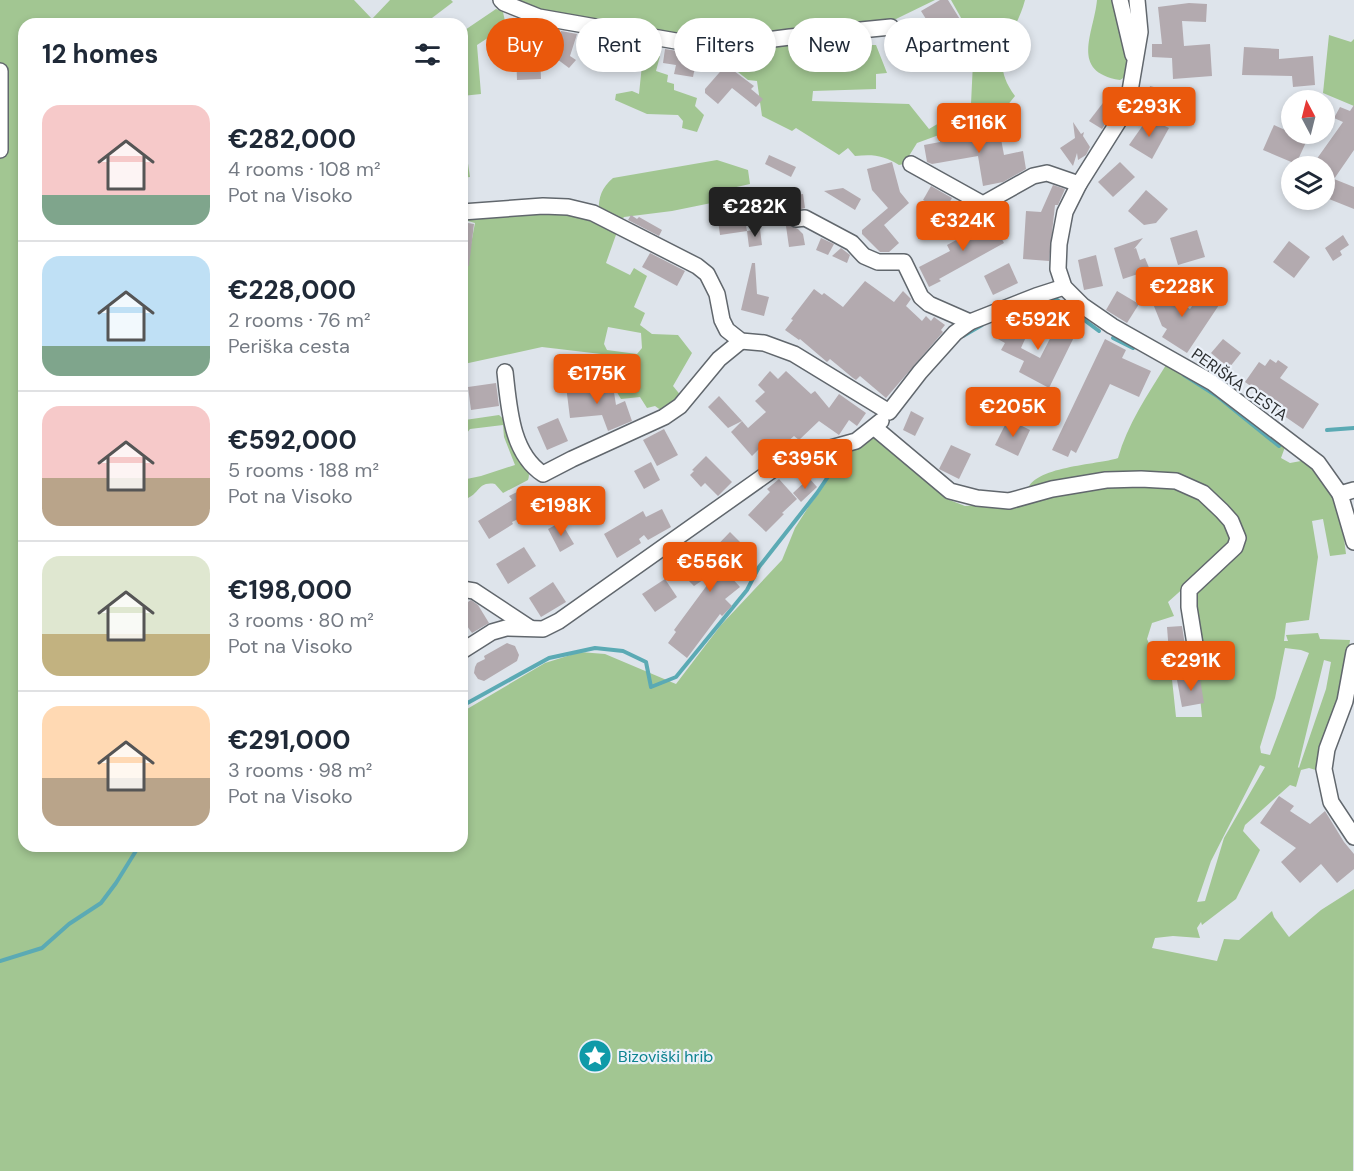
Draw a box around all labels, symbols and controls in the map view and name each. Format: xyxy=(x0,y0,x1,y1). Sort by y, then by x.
chip: Buy xyxy=(486,18,564,72)
chip: Rent xyxy=(576,18,662,72)
chip: Filters xyxy=(674,18,776,72)
chip: New xyxy=(788,18,872,72)
chip: Apartment xyxy=(884,18,1031,72)
text: 12 homes xyxy=(42,37,158,71)
icon: filters xyxy=(411,38,444,71)
pin: €293K xyxy=(1107,87,1191,138)
north arrow xyxy=(1281,90,1335,144)
map controls xyxy=(1281,90,1335,210)
text: €293K xyxy=(1117,93,1181,119)
pin: €116K xyxy=(937,103,1021,154)
text: €116K xyxy=(951,109,1007,135)
text: €282,000 xyxy=(228,122,356,156)
icon: home xyxy=(90,129,162,201)
text: 4 rooms · 108 m² xyxy=(228,156,380,182)
button: layers xyxy=(1281,156,1335,210)
text: Pot na Visoko xyxy=(228,182,353,208)
pin: €282K xyxy=(713,187,797,238)
text: €282K xyxy=(723,193,787,219)
pin: €324K xyxy=(921,201,1005,252)
text: €324K xyxy=(930,207,996,233)
pin: €228K xyxy=(1140,267,1224,318)
text: €228,000 xyxy=(228,273,356,307)
text: €228K xyxy=(1150,273,1214,299)
icon: home xyxy=(90,280,162,352)
pin: €592K xyxy=(996,300,1080,351)
text: €592K xyxy=(1006,306,1070,332)
text: 2 rooms · 76 m² xyxy=(228,307,371,333)
text: Periška cesta xyxy=(228,333,350,359)
street label: PERIŠKA CESTA xyxy=(1187,343,1292,426)
pin: €175K xyxy=(555,354,639,405)
text: €175K xyxy=(568,360,626,386)
pin: €205K xyxy=(971,387,1055,438)
text: €205K xyxy=(980,393,1046,419)
text: €592,000 xyxy=(228,423,357,457)
icon: home xyxy=(90,430,162,502)
pin: €395K xyxy=(763,439,847,490)
text: €395K xyxy=(772,445,838,471)
text: 5 rooms · 188 m² xyxy=(228,457,379,483)
text: Pot na Visoko xyxy=(228,483,353,509)
pin: €198K xyxy=(519,486,603,537)
text: €198K xyxy=(530,492,592,518)
pin: €556K xyxy=(668,542,752,593)
text: €556K xyxy=(677,548,743,574)
text: €198,000 xyxy=(228,573,352,607)
icon: home xyxy=(90,580,162,652)
text: 3 rooms · 80 m² xyxy=(228,607,374,633)
text: Pot na Visoko xyxy=(228,633,353,659)
pin: €291K xyxy=(1149,641,1233,692)
text: €291K xyxy=(1161,647,1221,673)
text: €291,000 xyxy=(228,723,351,757)
icon: home xyxy=(90,730,162,802)
text: 3 rooms · 98 m² xyxy=(228,757,372,783)
text: Pot na Visoko xyxy=(228,783,353,809)
place icon: Bizoviški hrib xyxy=(577,1038,613,1074)
place label: Bizoviški hrib xyxy=(618,1046,713,1067)

